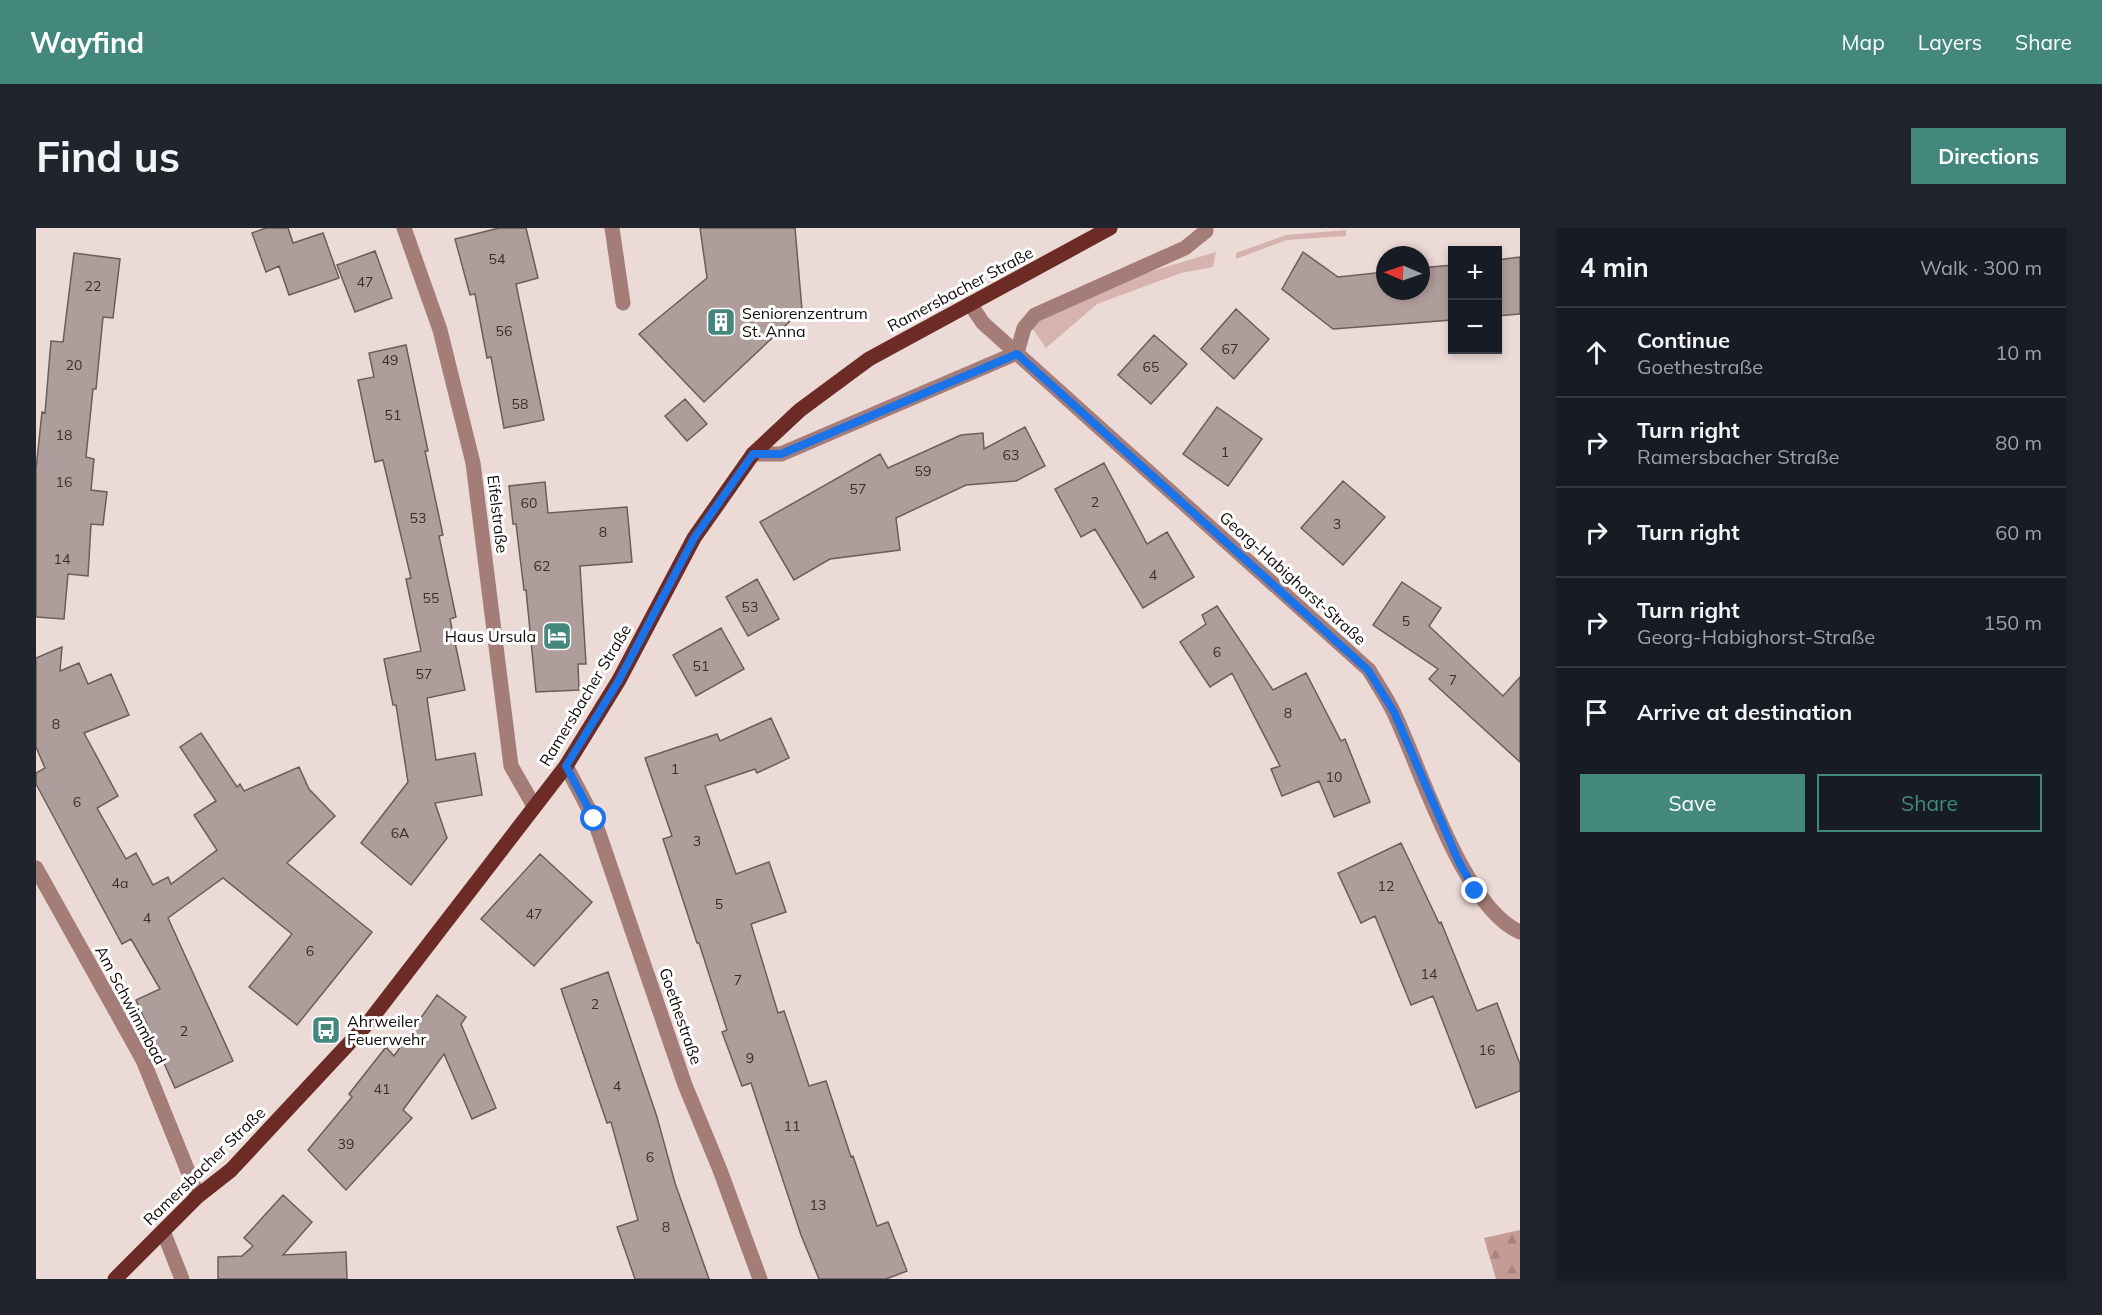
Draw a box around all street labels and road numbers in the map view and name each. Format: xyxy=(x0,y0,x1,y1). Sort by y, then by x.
street label: Ramersbacher Straße xyxy=(884,242,1036,336)
street label: Eifelstraße xyxy=(483,474,513,554)
street label: Georg-Habighorst-Straße xyxy=(1216,507,1370,649)
street label: Ramersbacher Straße xyxy=(535,620,635,770)
street label: Am Schwimmbad xyxy=(91,942,171,1068)
street label: Goethestraße xyxy=(655,965,707,1067)
street label: Ramersbacher Straße xyxy=(139,1103,269,1229)

